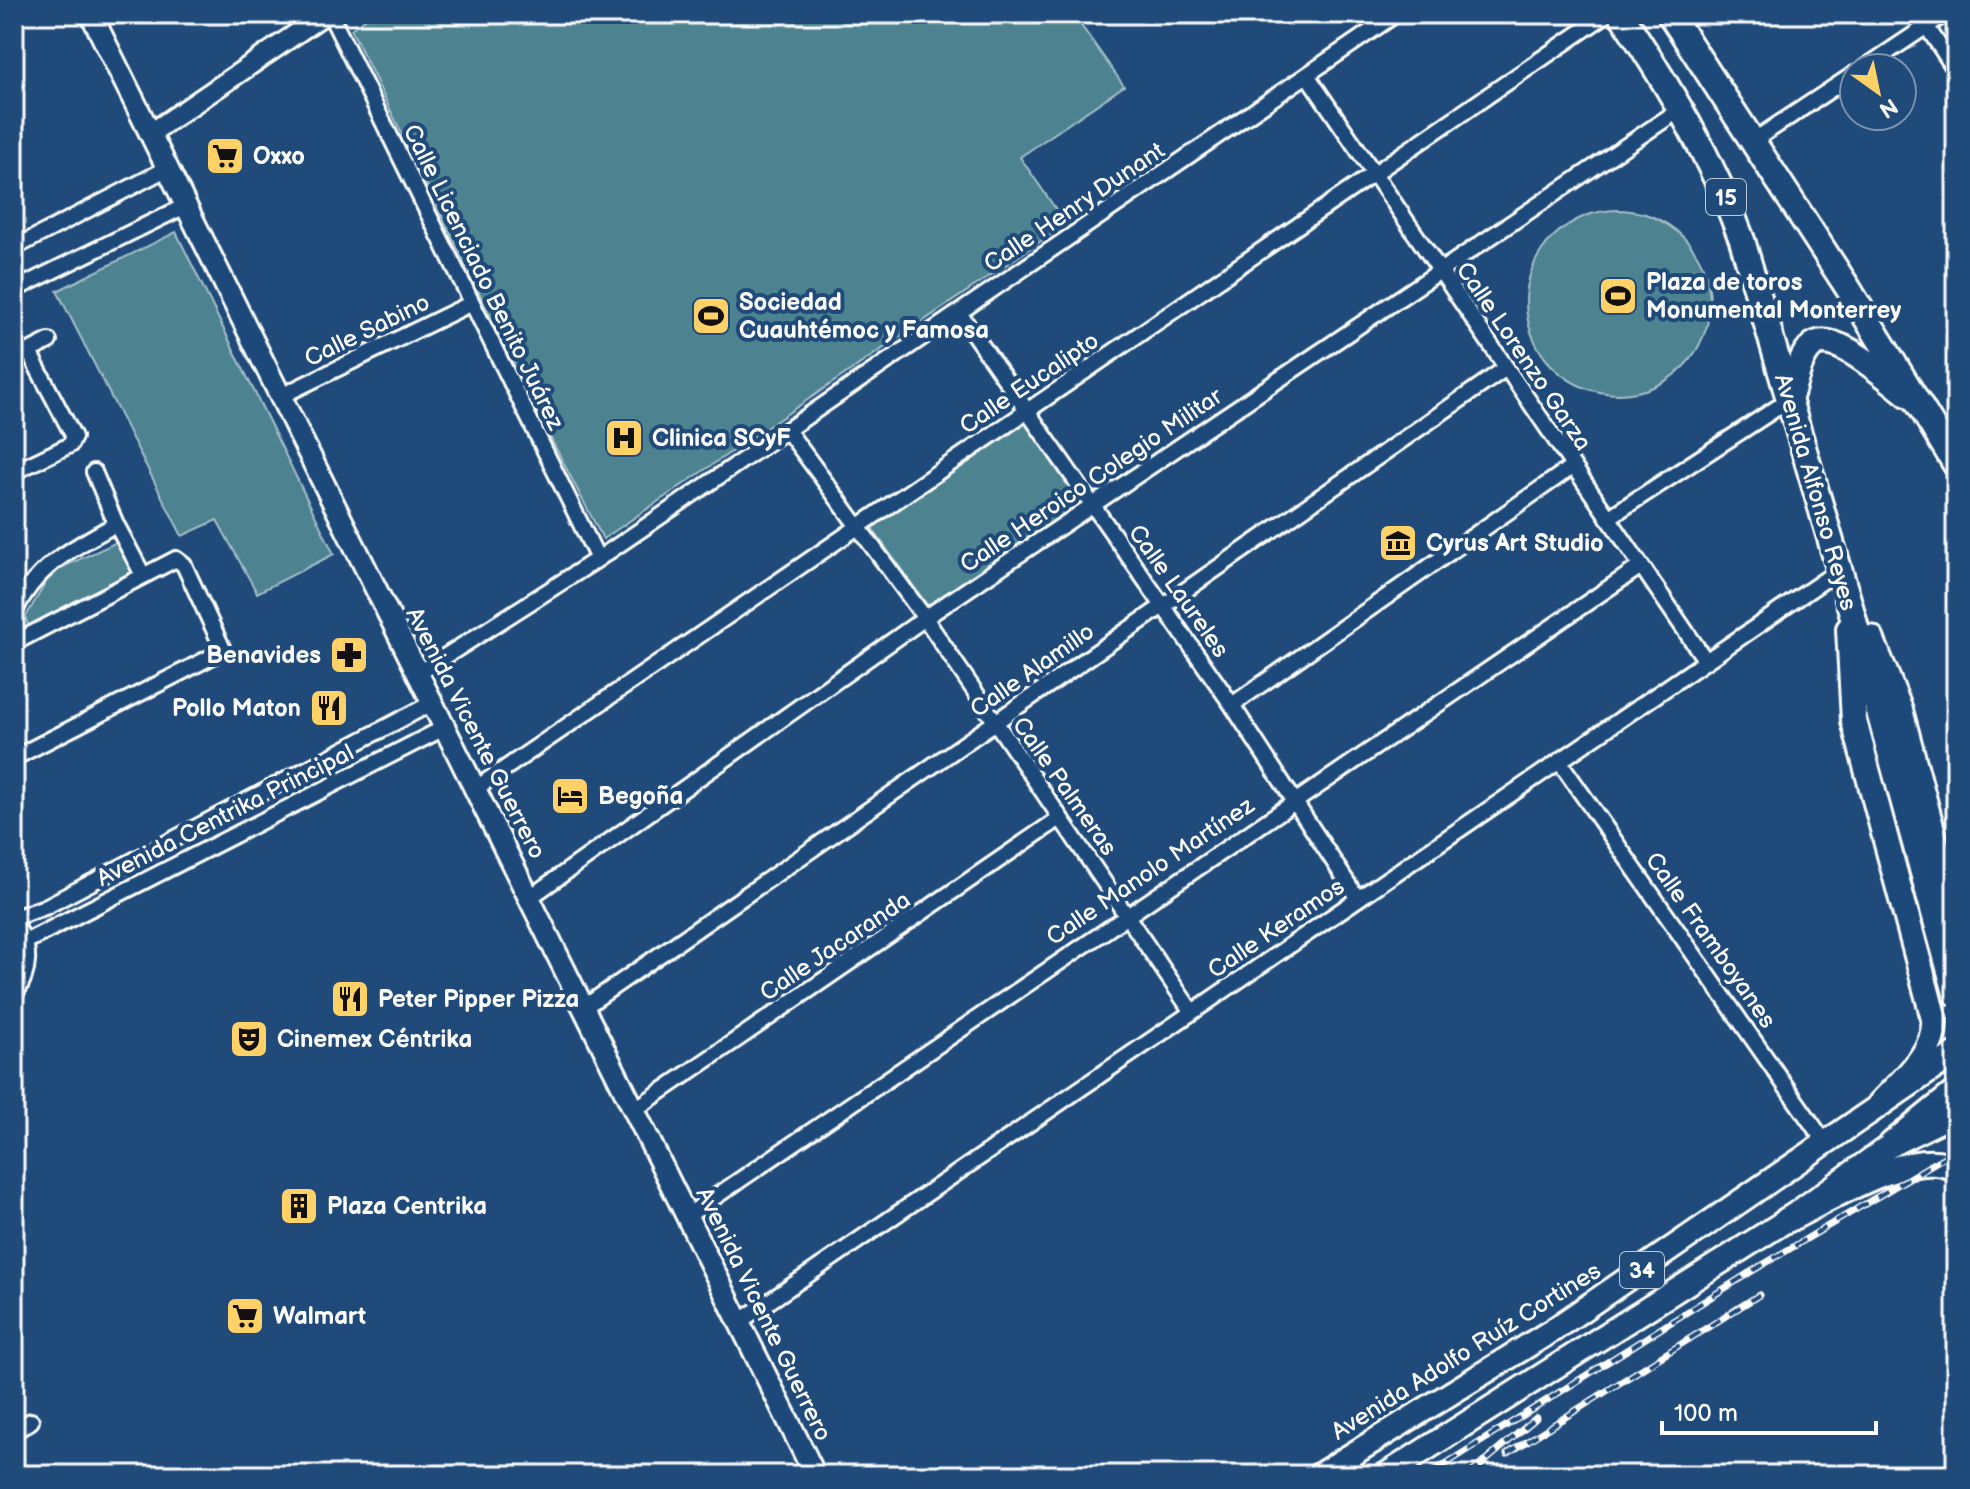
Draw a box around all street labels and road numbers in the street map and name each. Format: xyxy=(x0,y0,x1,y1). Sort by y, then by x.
street label: Calle Licenciado Benito Juárez xyxy=(397,120,571,435)
street label: Calle Henry Dunant xyxy=(978,136,1171,279)
road number: 15 xyxy=(1706,179,1746,215)
street label: Calle Lorenzo Garza xyxy=(1450,256,1597,456)
street label: Calle Sabino xyxy=(300,288,435,373)
street label: Calle Eucalipto xyxy=(954,326,1104,441)
street label: Avenida Alfonso Reyes xyxy=(1768,371,1863,614)
street label: Calle Heroico Colegio Militar xyxy=(955,382,1228,579)
street label: Calle Laureles xyxy=(1122,519,1235,663)
street label: Avenida Vicente Guerrero xyxy=(399,603,552,864)
street label: Calle Alamillo xyxy=(965,617,1100,724)
street label: Calle Palmeras xyxy=(1006,711,1123,861)
street label: Avenida Centrika Principal xyxy=(92,738,359,893)
street label: Calle Manolo Martínez xyxy=(1041,791,1260,952)
street label: Calle Framboyanes xyxy=(1639,847,1782,1034)
street label: Calle Keramos xyxy=(1202,872,1350,985)
street label: Calle Jacaranda xyxy=(755,885,916,1007)
street label: Avenida Vicente Guerrero xyxy=(689,1183,838,1446)
road number: 34 xyxy=(1620,1252,1664,1288)
street label: Avenida Adolfo Ruíz Cortines xyxy=(1326,1256,1606,1446)

